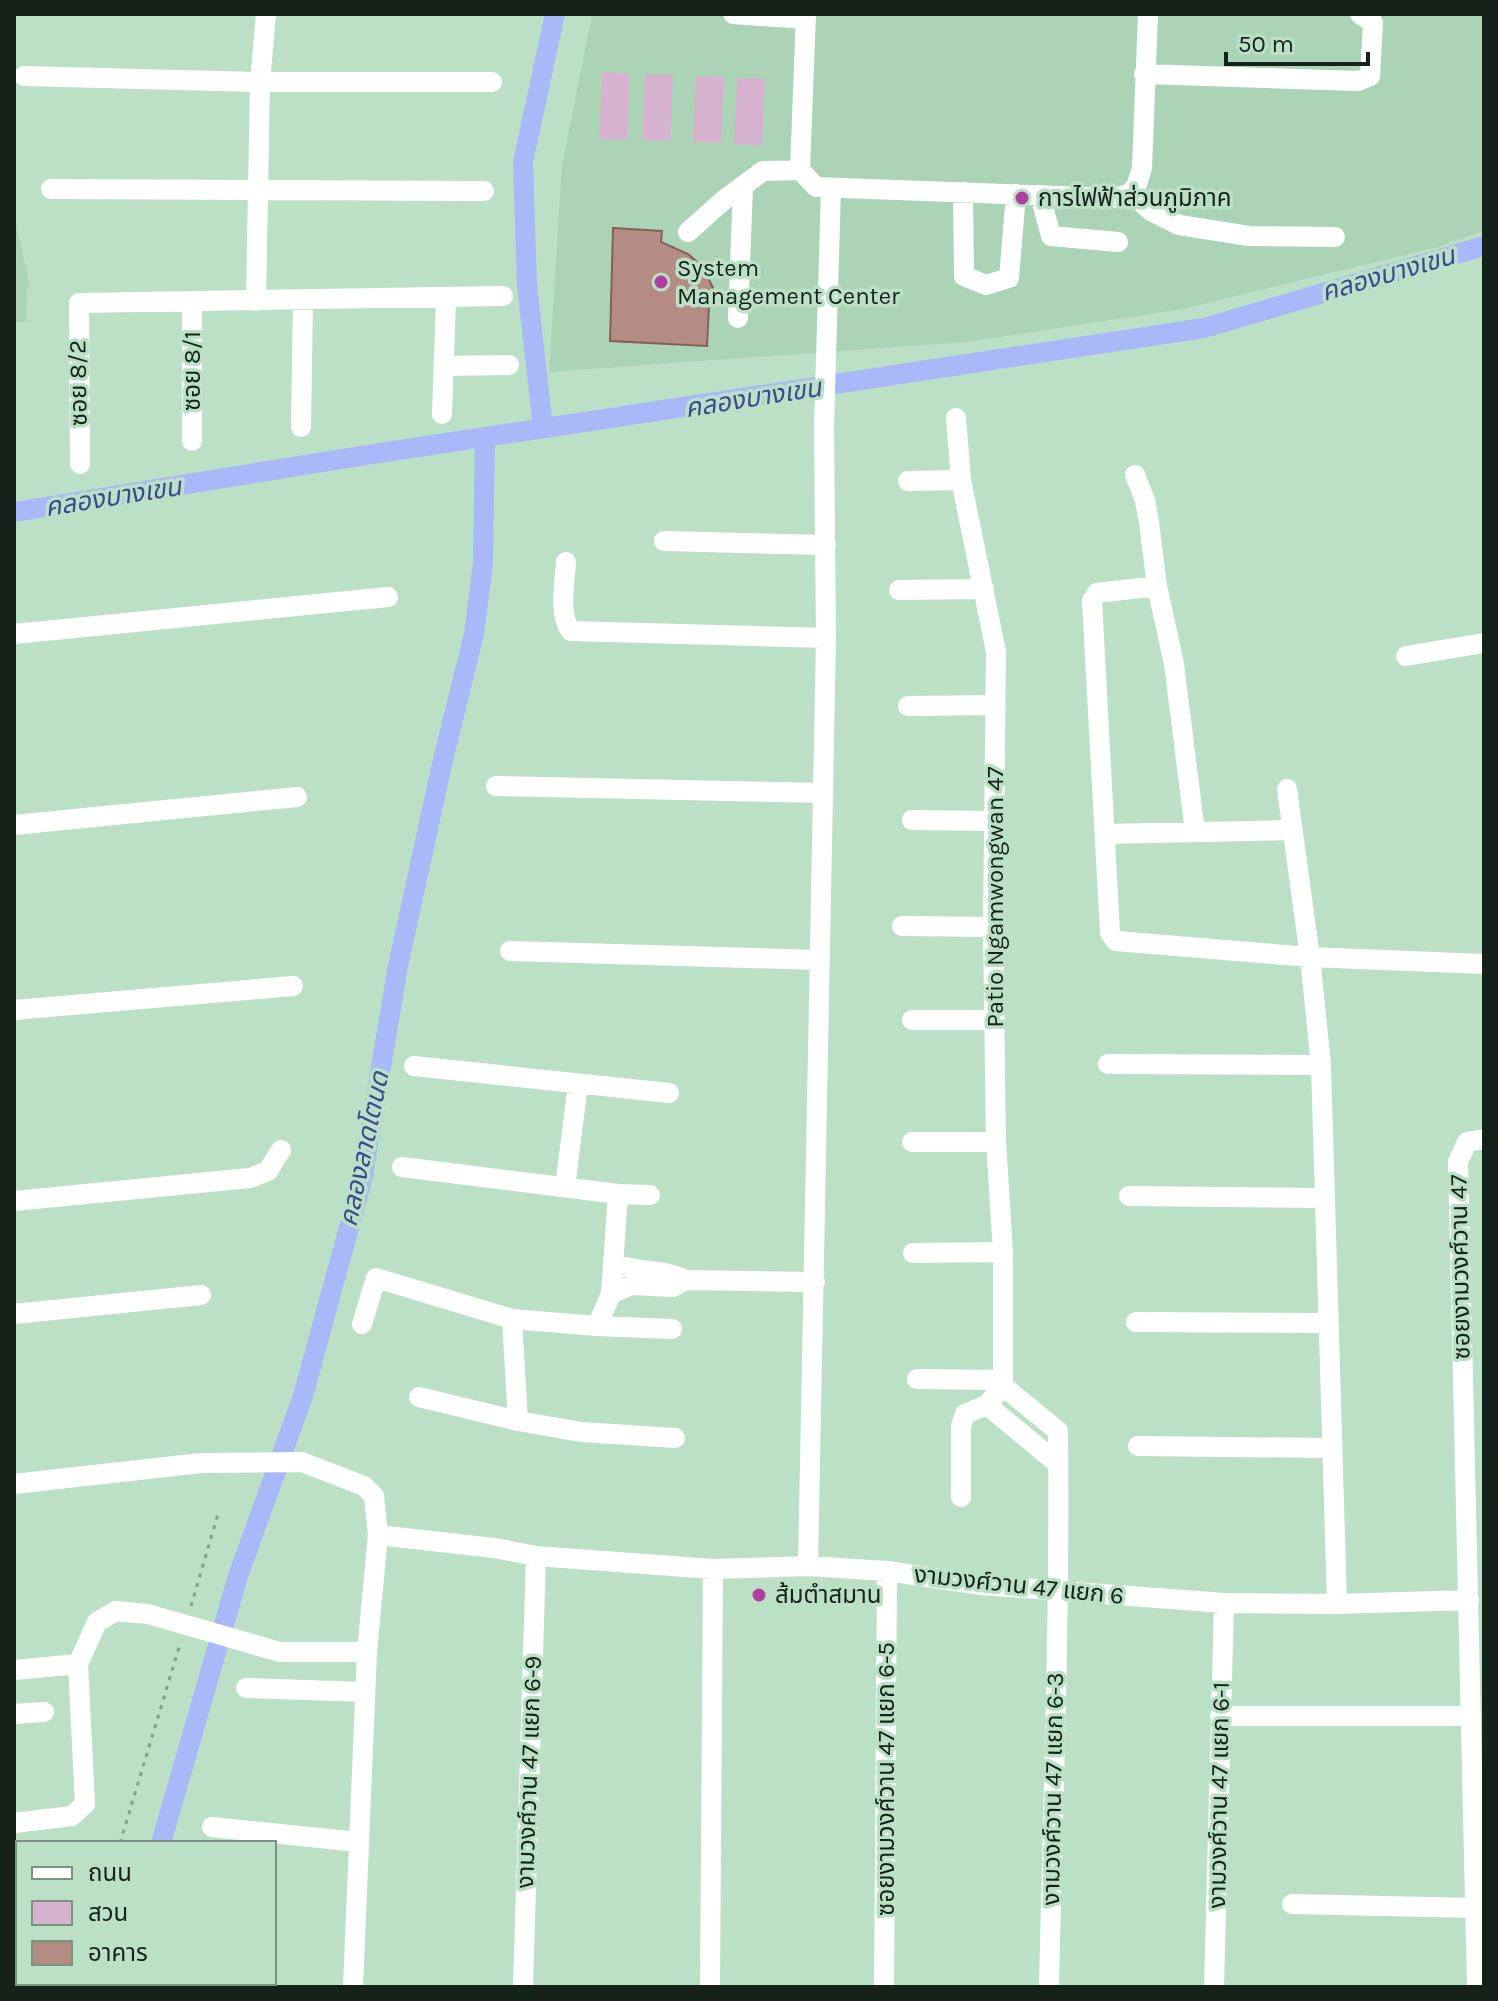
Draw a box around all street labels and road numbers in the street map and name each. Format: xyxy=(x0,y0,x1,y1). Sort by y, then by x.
street label: ซอย 8/1 xyxy=(178,331,206,411)
street label: ซอย 8/2 xyxy=(63,340,93,426)
street label: Patio Ngamwongwan 47 xyxy=(981,766,1009,1028)
street label: ซอยงามวงศ์วาน 47 xyxy=(1444,1174,1476,1360)
street label: งามวงศ์วาน 47 แยก 6 xyxy=(913,1560,1125,1610)
street label: ซอยงามวงศ์วาน 47 แยก 6-5 xyxy=(872,1642,900,1916)
street label: งามวงศ์วาน 47 แยก 6-9 xyxy=(511,1655,547,1889)
street label: งามวงศ์วาน 47 แยก 6-3 xyxy=(1037,1672,1069,1906)
street label: งามวงศ์วาน 47 แยก 6-1 xyxy=(1203,1681,1235,1909)

